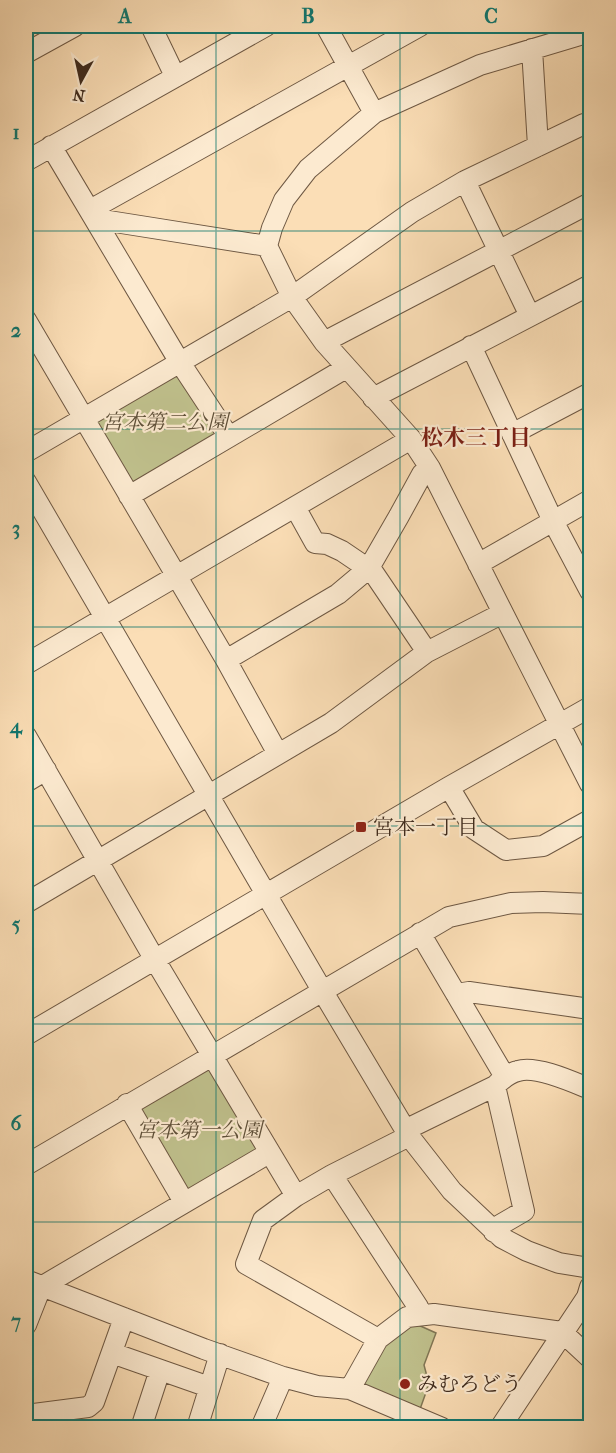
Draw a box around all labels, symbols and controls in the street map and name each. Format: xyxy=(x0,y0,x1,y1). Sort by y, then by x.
text: A xyxy=(117,5,133,28)
text: B xyxy=(301,5,315,28)
text: C xyxy=(484,5,498,28)
north arrow xyxy=(51,51,111,111)
text: N xyxy=(71,85,86,106)
text: 1 xyxy=(12,121,20,144)
text: 2 xyxy=(11,319,21,342)
park label: 宮本第二公園 xyxy=(102,410,231,434)
district label: 松木三丁目 xyxy=(421,425,531,451)
text: 3 xyxy=(12,517,20,540)
text: 4 xyxy=(9,715,23,739)
place label: 宮本一丁目 xyxy=(373,815,478,839)
marker: 宮本一丁目 xyxy=(354,820,368,834)
text: 5 xyxy=(12,913,21,936)
text: 6 xyxy=(11,1112,23,1135)
park label: 宮本第一公園 xyxy=(136,1118,265,1142)
text: 7 xyxy=(10,1310,21,1333)
place label: みむろどう xyxy=(417,1372,522,1396)
marker: みむろどう xyxy=(398,1377,412,1391)

